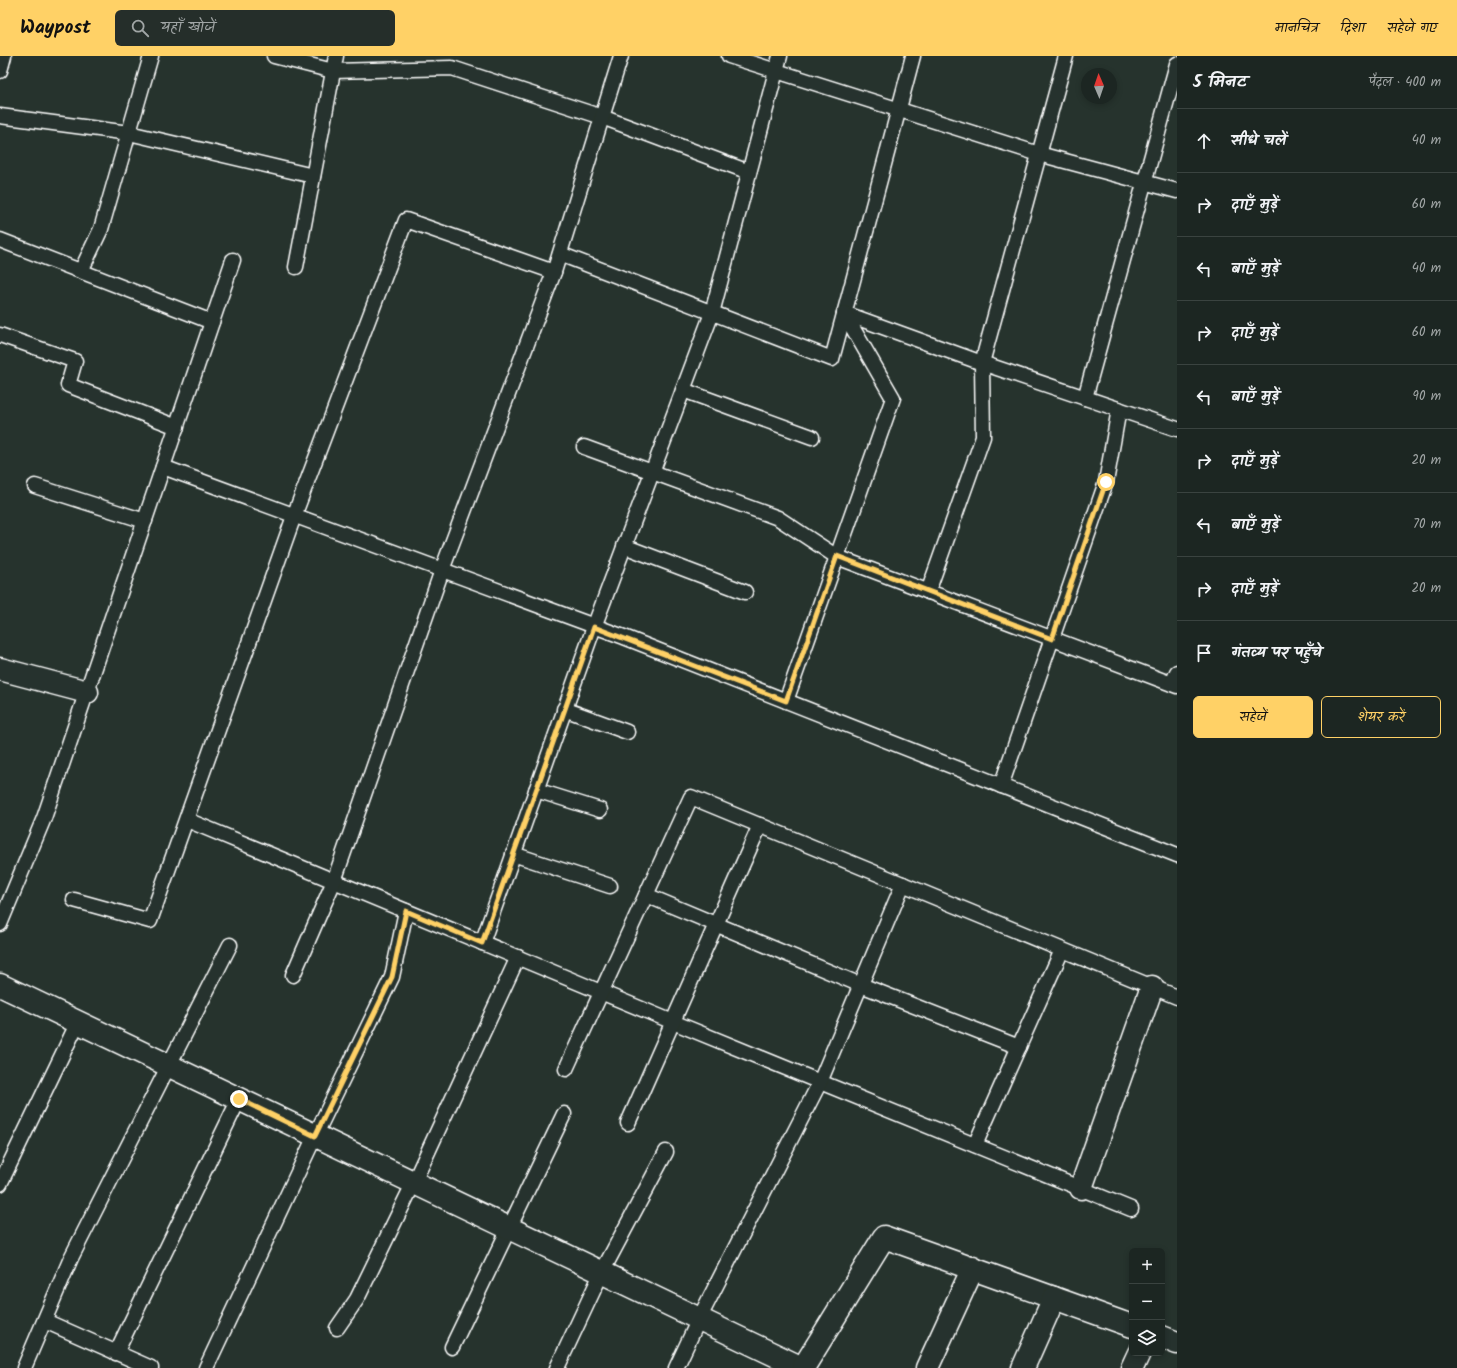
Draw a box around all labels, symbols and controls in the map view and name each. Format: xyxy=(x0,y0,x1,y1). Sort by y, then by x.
search box xyxy=(115,10,395,46)
text: Waypost xyxy=(20,13,91,43)
text: यहाँ खोजें xyxy=(161,16,215,40)
icon: search xyxy=(129,17,151,39)
text: मानचित्र xyxy=(1275,17,1318,39)
text: दिशा xyxy=(1340,17,1365,39)
text: सहेजे गए xyxy=(1387,17,1437,39)
north arrow xyxy=(1081,68,1117,104)
text: 5 मिनट xyxy=(1193,69,1247,96)
text: पैदल · 400 m xyxy=(1369,72,1441,93)
text: सीधे चलें xyxy=(1231,129,1286,153)
icon: ahead xyxy=(1193,130,1215,152)
text: 40 m xyxy=(1412,130,1441,151)
text: दाएँ मुड़ें xyxy=(1231,193,1278,217)
icon: right xyxy=(1193,194,1215,216)
text: 60 m xyxy=(1412,194,1441,215)
text: बाएँ मुड़ें xyxy=(1231,257,1279,281)
icon: left xyxy=(1193,258,1215,280)
text: 40 m xyxy=(1412,258,1441,279)
text: दाएँ मुड़ें xyxy=(1231,321,1278,345)
icon: right xyxy=(1193,322,1215,344)
text: 60 m xyxy=(1412,322,1441,343)
text: बाएँ मुड़ें xyxy=(1231,385,1279,409)
icon: left xyxy=(1193,386,1215,408)
text: 90 m xyxy=(1413,386,1441,407)
text: दाएँ मुड़ें xyxy=(1231,449,1278,473)
icon: right xyxy=(1193,450,1215,472)
text: 20 m xyxy=(1411,450,1441,471)
route start xyxy=(1097,473,1115,491)
text: बाएँ मुड़ें xyxy=(1231,513,1279,537)
icon: left xyxy=(1193,514,1215,536)
text: 70 m xyxy=(1413,514,1441,535)
text: दाएँ मुड़ें xyxy=(1231,577,1278,601)
icon: right xyxy=(1193,578,1215,600)
text: 20 m xyxy=(1411,578,1441,599)
text: गंतव्य पर पहुँचे xyxy=(1231,641,1322,665)
icon: arrive xyxy=(1193,642,1215,664)
button: सहेजें xyxy=(1193,696,1313,738)
button: शेयर करें xyxy=(1321,696,1441,738)
route end xyxy=(230,1090,248,1108)
map controls xyxy=(1129,1248,1165,1356)
button: + xyxy=(1129,1248,1165,1284)
button: − xyxy=(1129,1284,1165,1320)
button: layers xyxy=(1129,1320,1165,1356)

